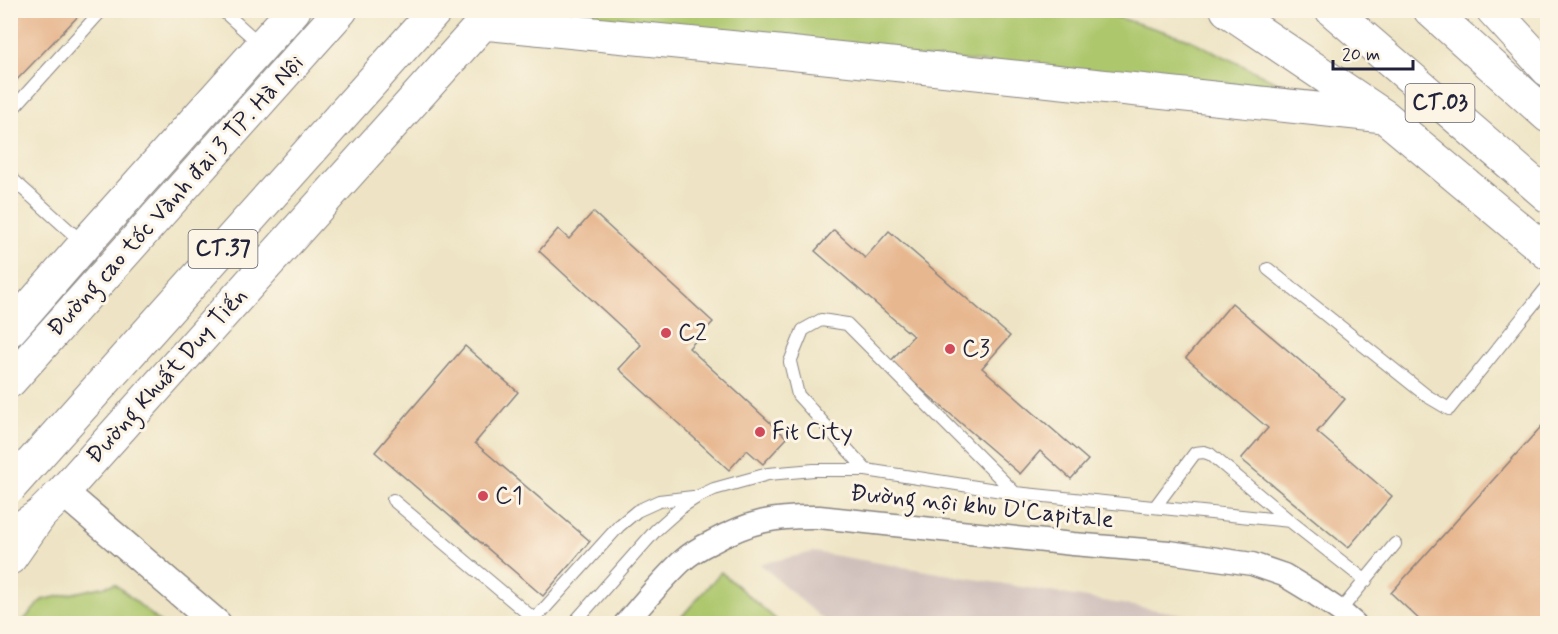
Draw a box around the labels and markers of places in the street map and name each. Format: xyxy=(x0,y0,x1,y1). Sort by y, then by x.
place label: C2 xyxy=(678,318,707,349)
marker: C2 xyxy=(659,326,673,340)
place label: C3 xyxy=(962,334,990,365)
marker: C3 xyxy=(943,342,957,356)
place label: Fit City xyxy=(772,417,853,448)
marker: Fit City xyxy=(753,425,767,439)
place label: C1 xyxy=(495,481,523,512)
marker: C1 xyxy=(476,489,490,503)

